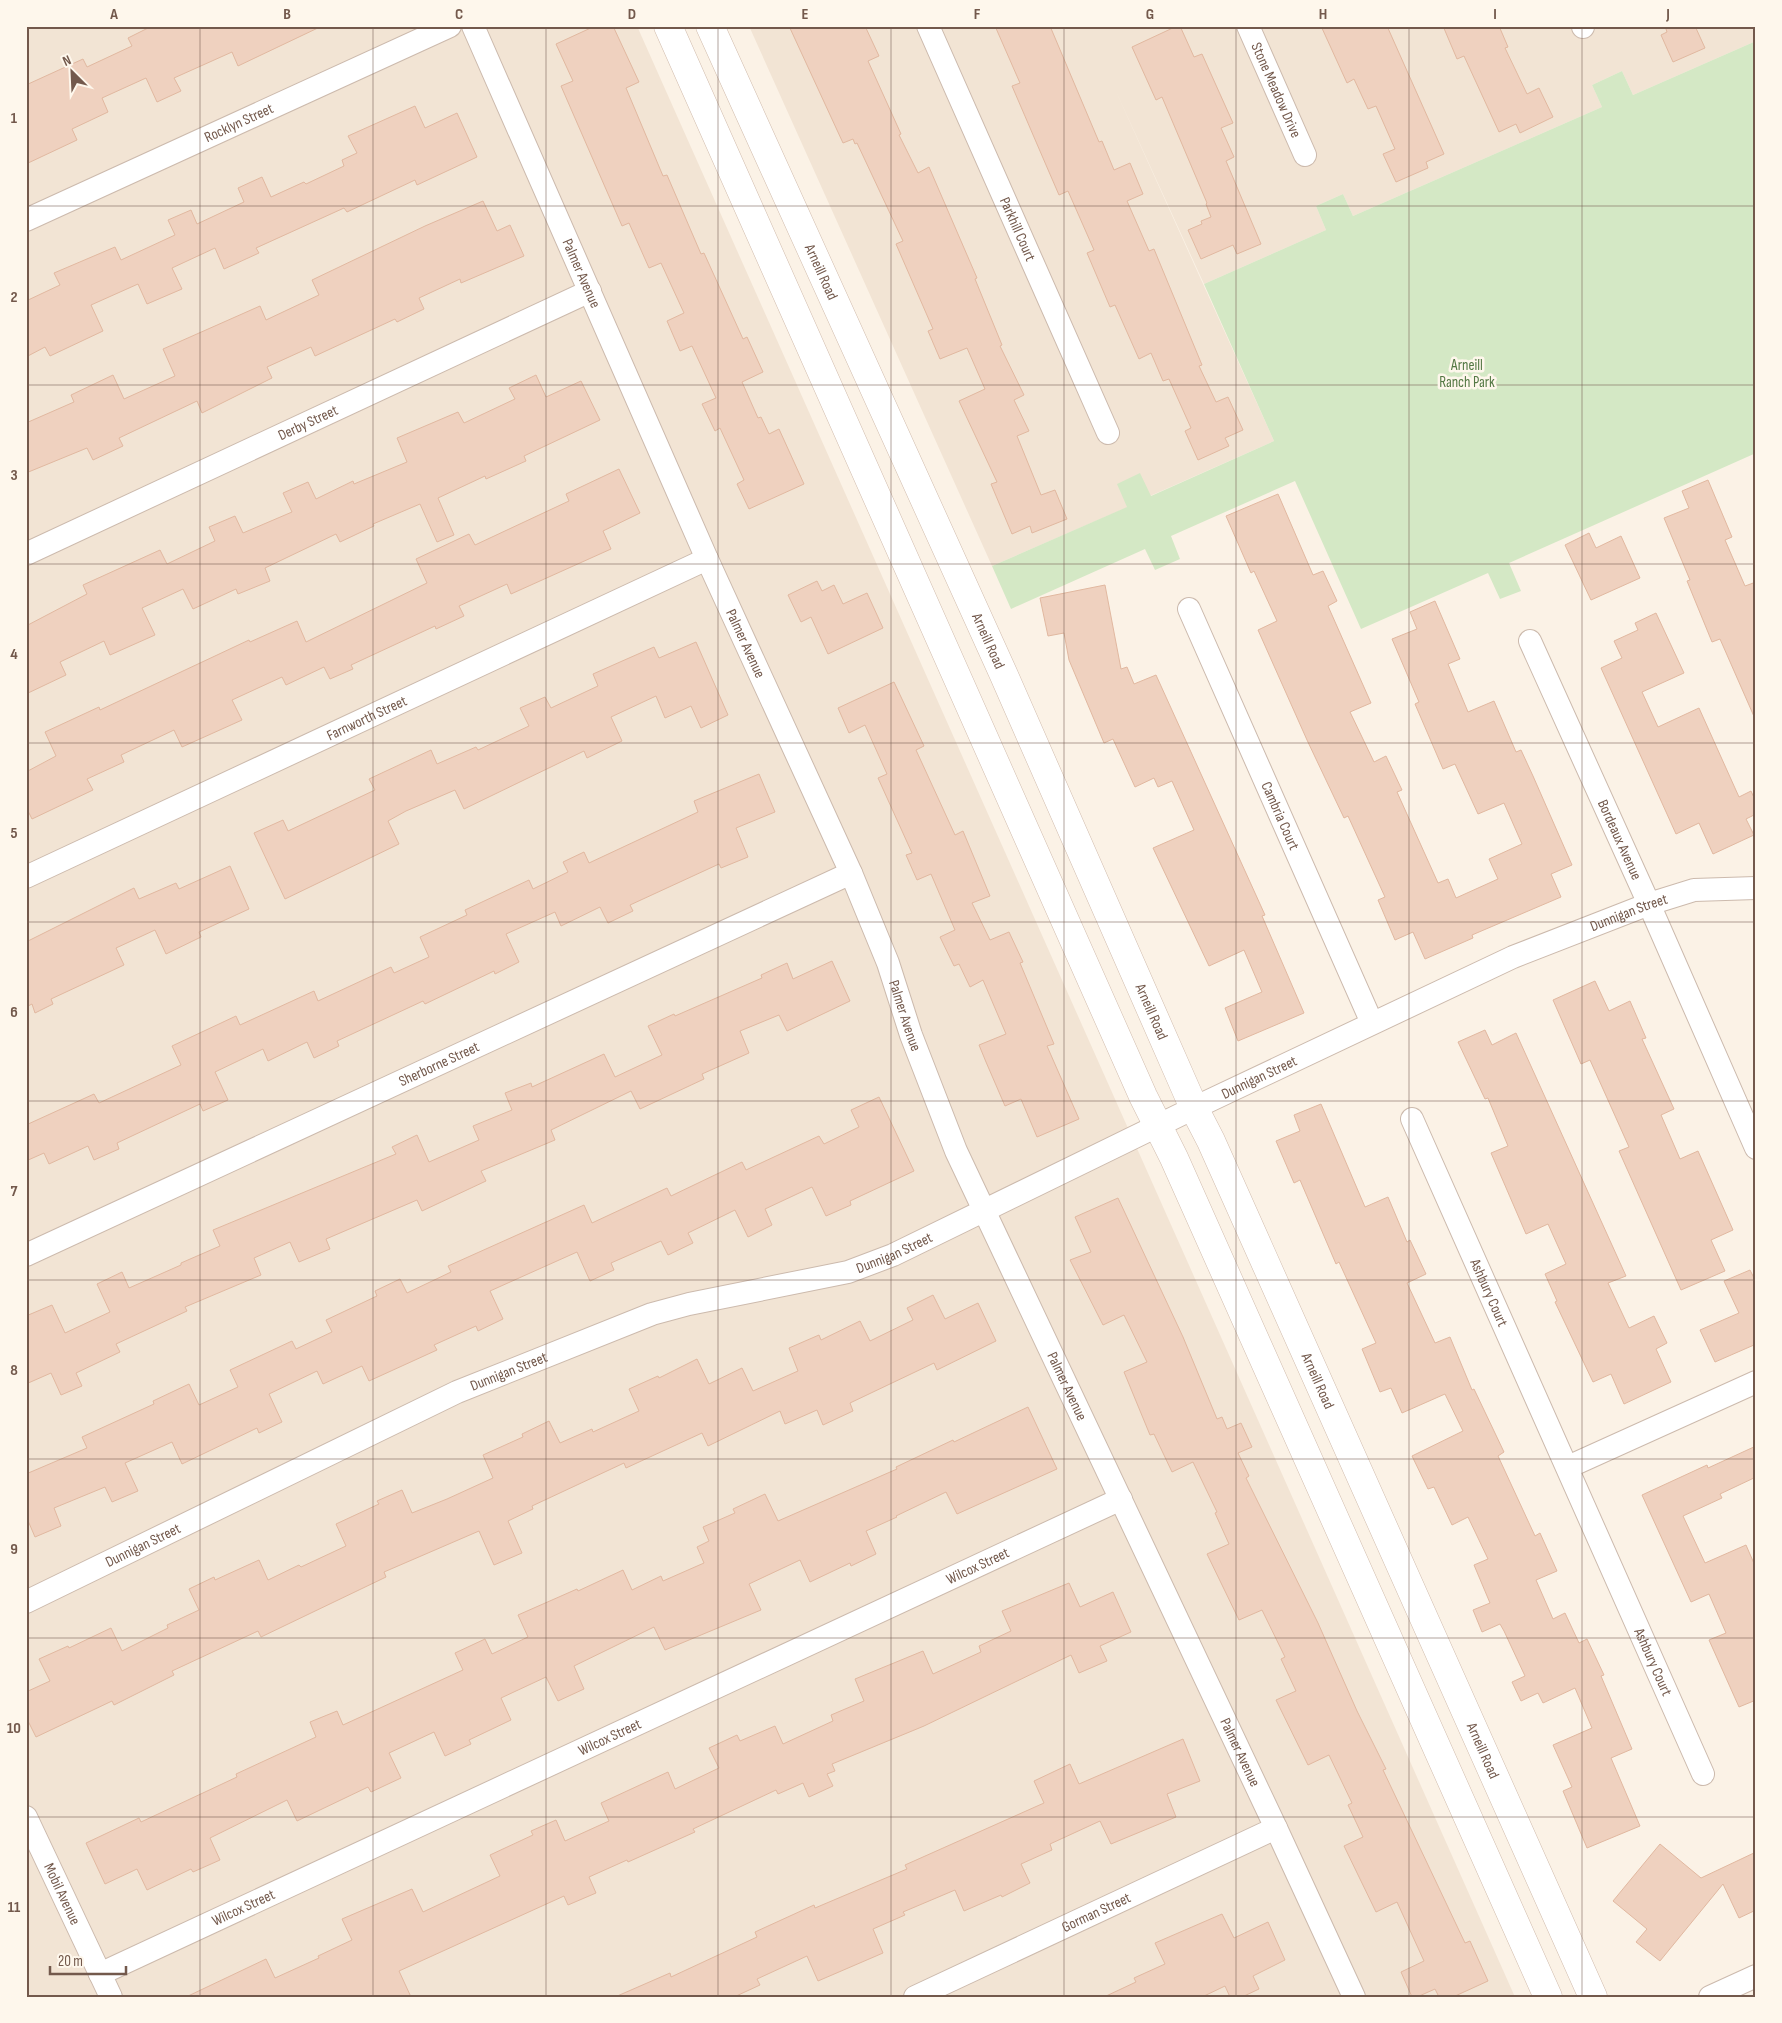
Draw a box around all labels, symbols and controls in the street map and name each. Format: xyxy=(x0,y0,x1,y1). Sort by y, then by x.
text: A xyxy=(109,5,118,24)
text: B xyxy=(283,5,291,24)
text: C xyxy=(455,5,463,24)
text: D xyxy=(628,5,636,24)
text: E xyxy=(802,5,809,24)
text: F xyxy=(974,5,981,24)
text: G xyxy=(1146,5,1154,24)
text: H xyxy=(1319,5,1327,24)
text: I xyxy=(1493,5,1497,24)
text: J xyxy=(1665,5,1670,24)
street label: Stone Meadow Drive xyxy=(1246,40,1305,141)
north arrow xyxy=(48,48,98,98)
text: N xyxy=(60,51,74,70)
street label: Rocklyn Street xyxy=(201,99,277,147)
text: 1 xyxy=(11,109,18,128)
street label: Parkhill Court xyxy=(995,194,1040,265)
street label: Palmer Avenue xyxy=(558,236,605,311)
street label: Arneill Road xyxy=(800,240,842,303)
text: 2 xyxy=(10,288,18,307)
park label: Arneill Ranch Park xyxy=(1439,356,1495,392)
street label: Derby Street xyxy=(275,401,341,445)
text: 3 xyxy=(10,466,18,485)
street label: Palmer Avenue xyxy=(721,606,769,681)
street label: Arneill Road xyxy=(967,609,1009,672)
text: 4 xyxy=(10,645,18,664)
street label: Farnworth Street xyxy=(324,691,410,745)
street label: Cambria Court xyxy=(1257,779,1303,853)
street label: Bordeaux Avenue xyxy=(1593,797,1646,883)
text: 5 xyxy=(10,824,18,843)
street label: Dunnigan Street xyxy=(1587,890,1670,936)
street label: Palmer Avenue xyxy=(884,978,925,1054)
street label: Arneill Road xyxy=(1130,980,1172,1043)
text: 6 xyxy=(10,1003,18,1022)
street label: Sherborne Street xyxy=(396,1037,483,1091)
street label: Dunnigan Street xyxy=(1218,1051,1300,1104)
text: 7 xyxy=(11,1182,18,1201)
street label: Dunnigan Street xyxy=(854,1228,936,1278)
street label: Ashbury Court xyxy=(1465,1255,1512,1330)
street label: Dunnigan Street xyxy=(467,1348,550,1396)
street label: Palmer Avenue xyxy=(1042,1349,1091,1424)
street label: Arneill Road xyxy=(1296,1349,1338,1412)
text: 8 xyxy=(10,1361,18,1380)
street label: Dunnigan Street xyxy=(102,1519,184,1572)
text: 9 xyxy=(10,1540,18,1559)
street label: Wilcox Street xyxy=(943,1543,1013,1589)
street label: Ashbury Court xyxy=(1629,1624,1676,1699)
street label: Wilcox Street xyxy=(575,1714,645,1760)
street label: Palmer Avenue xyxy=(1215,1715,1264,1790)
text: 10 xyxy=(7,1719,21,1738)
street label: Arneill Road xyxy=(1461,1719,1503,1782)
street label: Mobil Avenue xyxy=(39,1860,85,1928)
street label: Wilcox Street xyxy=(209,1885,278,1931)
street label: Gorman Street xyxy=(1059,1888,1134,1937)
text: 11 xyxy=(8,1898,21,1917)
scale bar xyxy=(50,1943,126,1975)
text: 20 m xyxy=(58,1952,83,1971)

